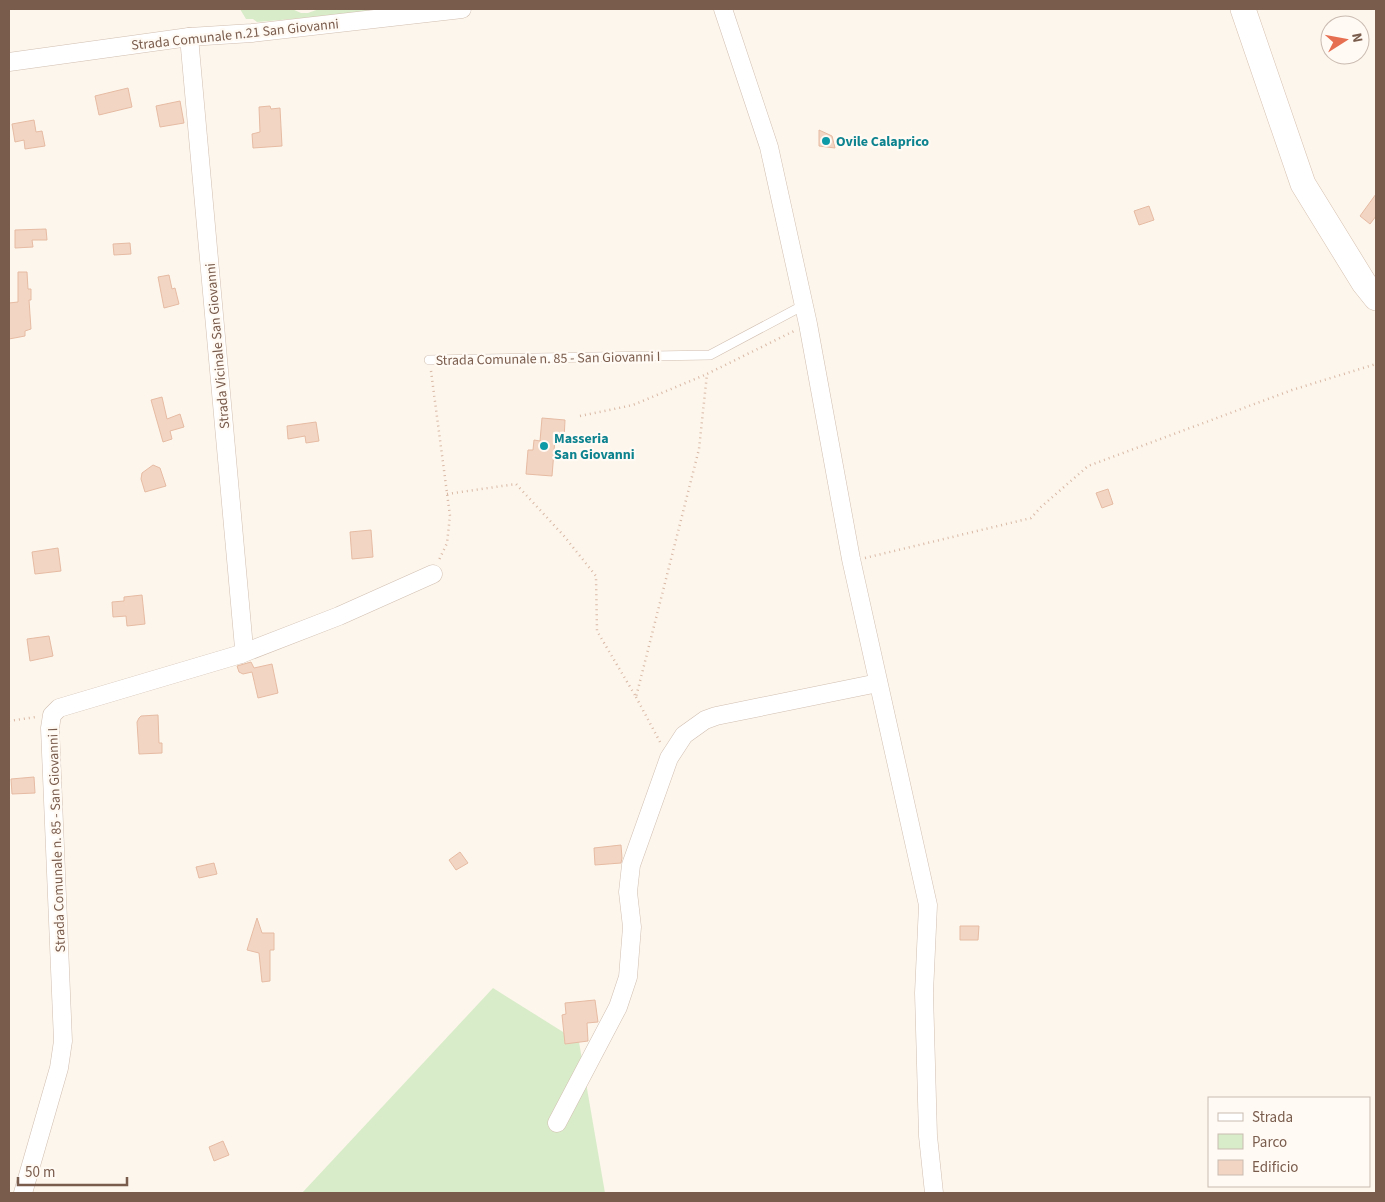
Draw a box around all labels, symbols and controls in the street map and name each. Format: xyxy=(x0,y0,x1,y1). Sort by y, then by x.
street label: Strada Comunale n.21 San Giovanni xyxy=(130,14,340,56)
north arrow xyxy=(1320,15,1370,65)
text: N xyxy=(1346,31,1367,44)
place label: Ovile Calaprico xyxy=(836,132,929,152)
marker: Ovile Calaprico xyxy=(820,135,832,147)
street label: Strada Vicinale San Giovanni xyxy=(201,262,235,430)
street label: Strada Comunale n. 85 - San Giovanni I xyxy=(435,347,661,371)
place label: Masseria San Giovanni xyxy=(554,429,635,465)
marker: Masseria San Giovanni xyxy=(538,440,550,452)
street label: Strada Comunale n. 85 - San Giovanni I xyxy=(43,727,71,953)
legend xyxy=(1208,1097,1370,1187)
text: Strada xyxy=(1252,1107,1293,1128)
text: Parco xyxy=(1252,1132,1287,1153)
scale bar xyxy=(18,1154,126,1186)
text: Edificio xyxy=(1252,1157,1299,1178)
text: 50 m xyxy=(25,1162,55,1183)

